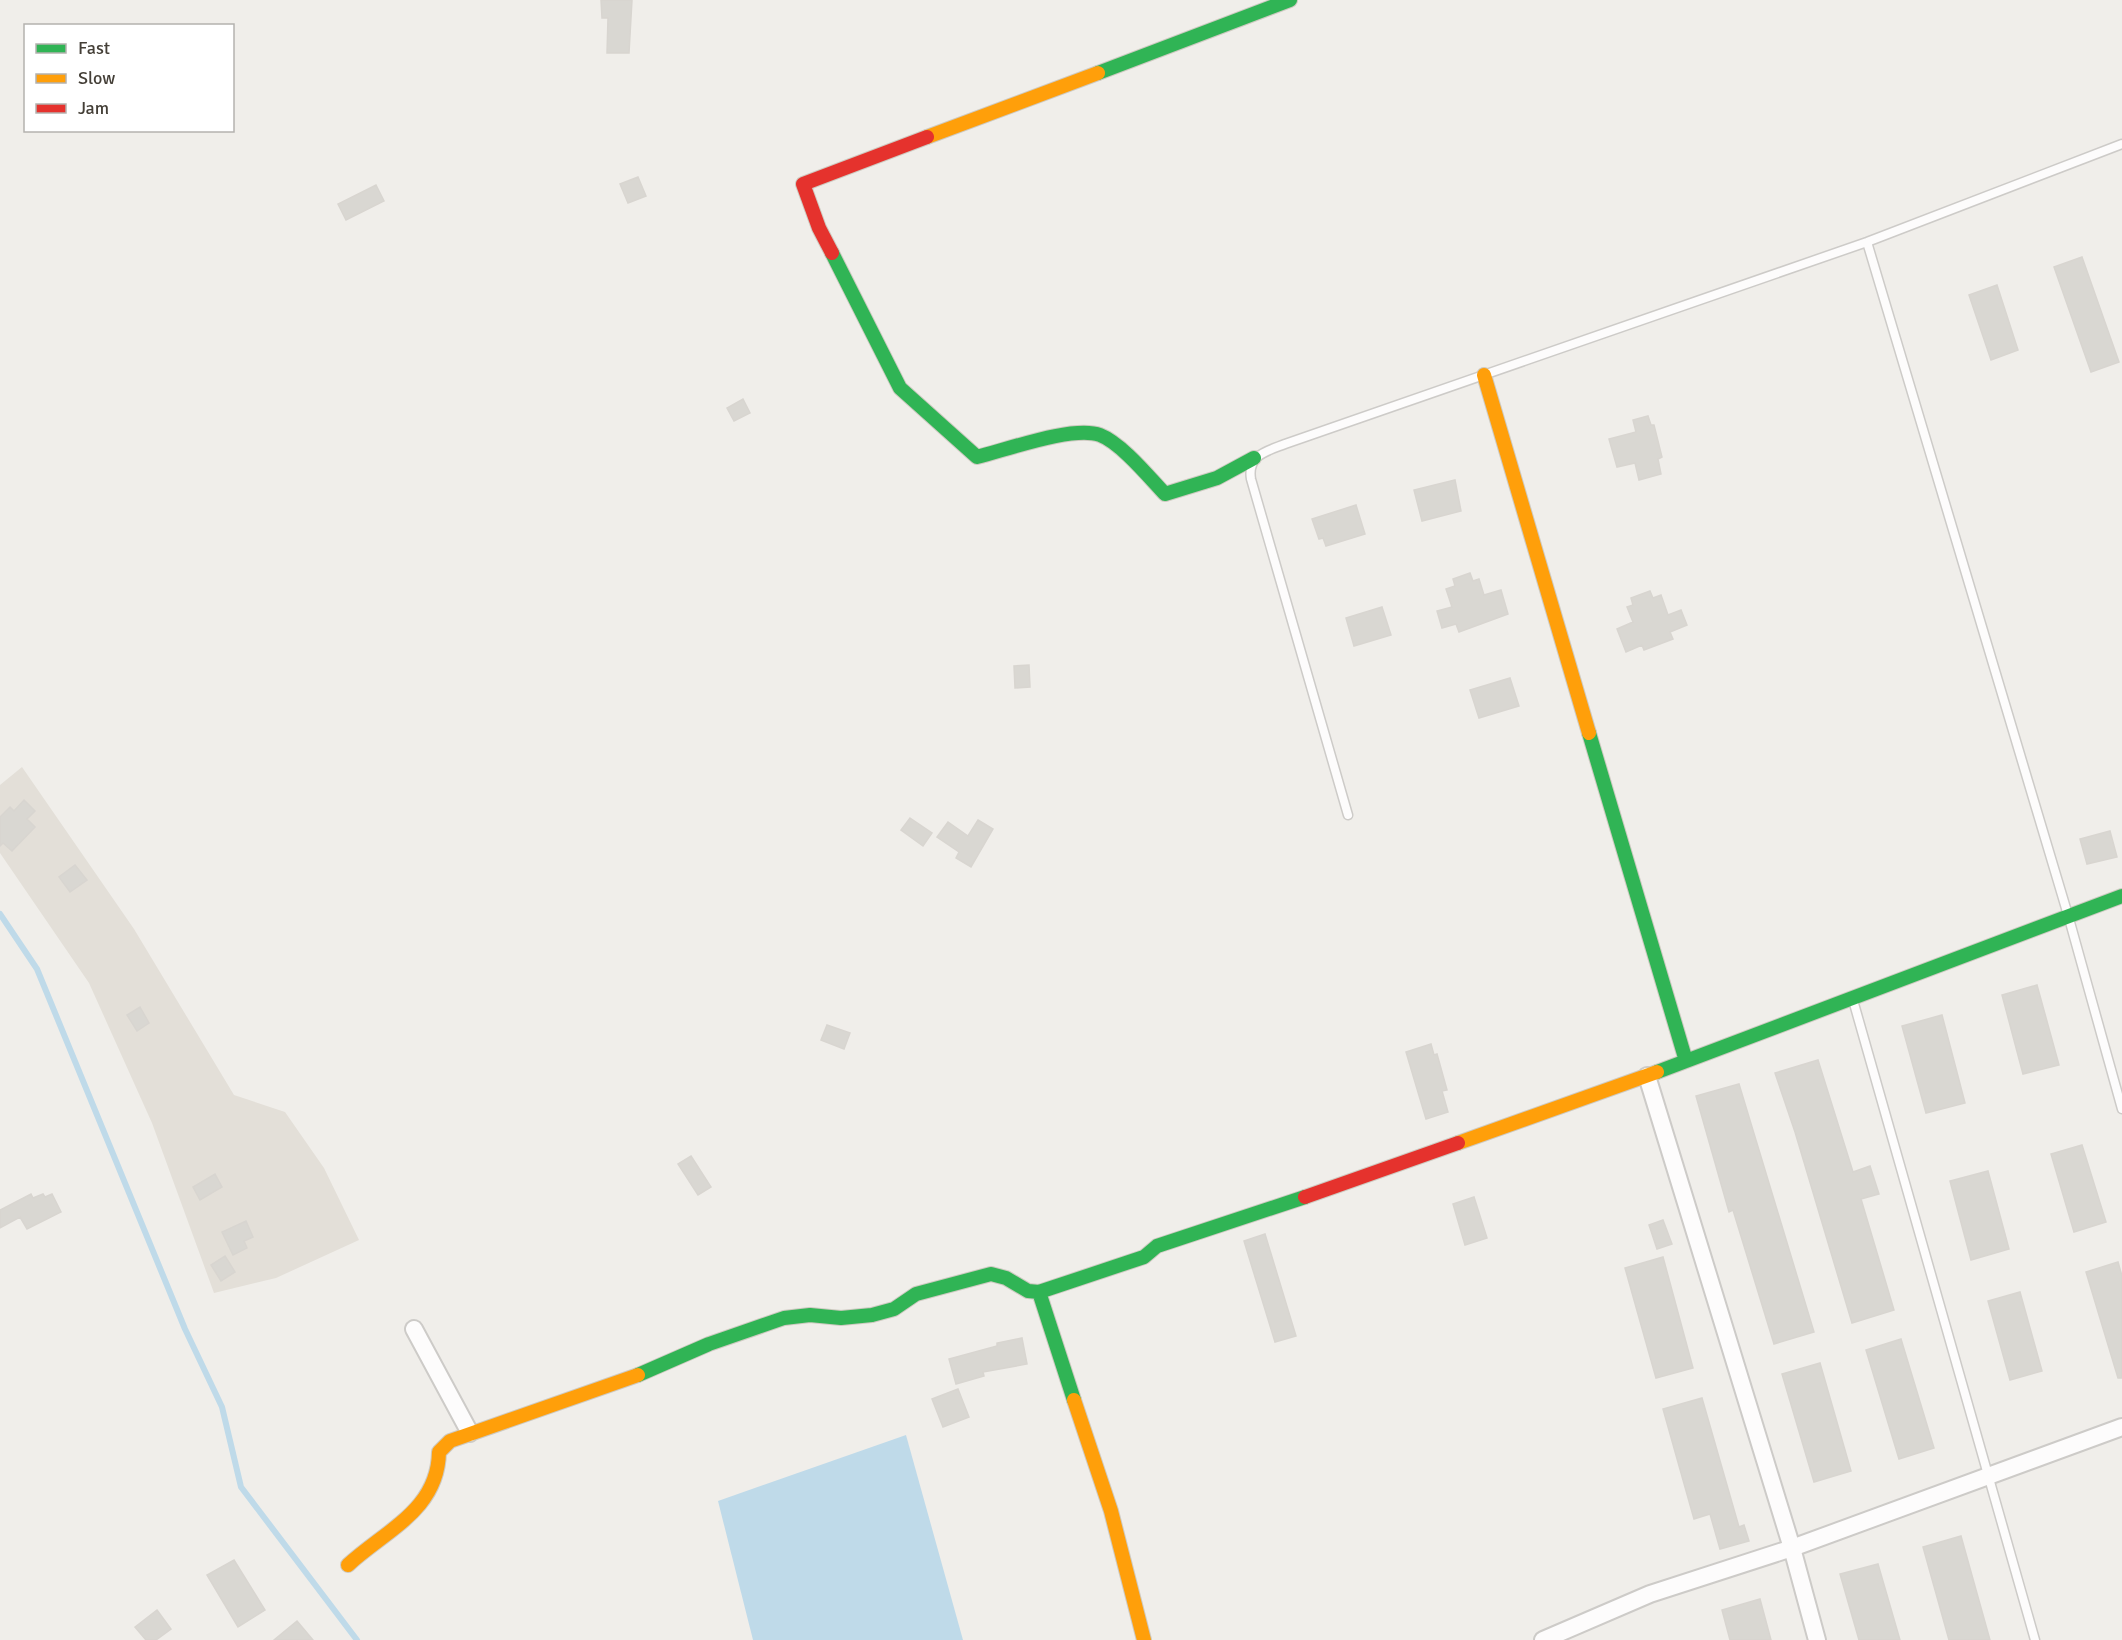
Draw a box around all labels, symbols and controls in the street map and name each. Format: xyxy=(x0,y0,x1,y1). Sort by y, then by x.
legend xyxy=(24,24,234,132)
text: Fast xyxy=(78,37,110,59)
text: Slow xyxy=(78,67,115,89)
text: Jam xyxy=(78,97,109,119)

